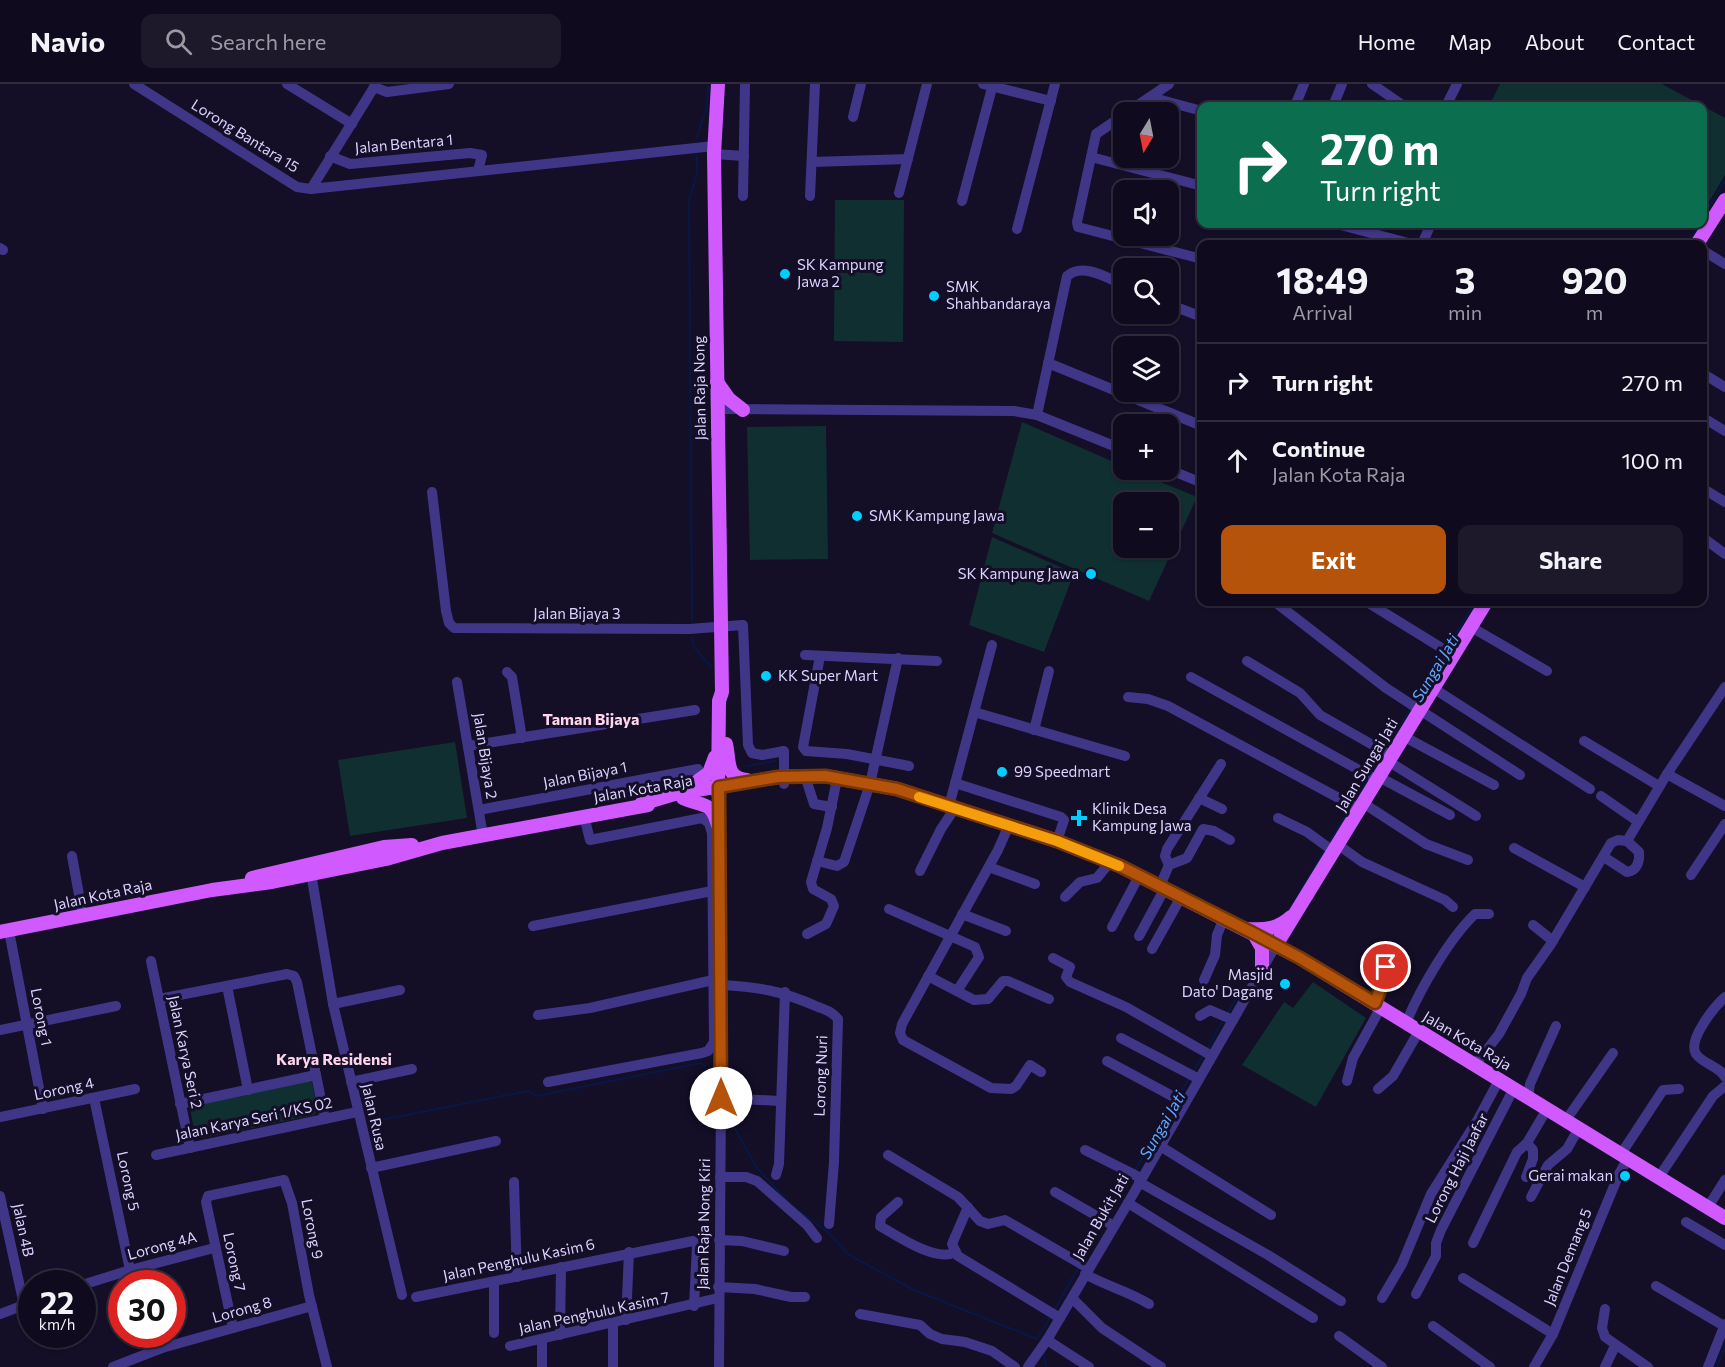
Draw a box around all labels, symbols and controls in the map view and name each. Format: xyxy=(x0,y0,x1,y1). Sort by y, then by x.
search box xyxy=(141,14,561,68)
text: Navio xyxy=(30,24,105,58)
icon: search xyxy=(162,25,195,58)
text: Search here xyxy=(210,28,326,55)
text: Home xyxy=(1358,29,1415,54)
text: Map xyxy=(1448,29,1492,54)
text: About xyxy=(1525,29,1584,54)
text: Contact xyxy=(1617,29,1695,54)
street label: Lorong Bantara 15 xyxy=(188,95,303,176)
north arrow xyxy=(1113,102,1179,168)
map controls xyxy=(1113,102,1179,558)
text: 270 m xyxy=(1320,122,1439,174)
icon: right xyxy=(1221,126,1299,204)
street label: Jalan Bentara 1 xyxy=(354,130,454,156)
text: Turn right xyxy=(1320,174,1440,207)
button: sound xyxy=(1113,180,1179,246)
place label: SK Kampung Jawa 2 xyxy=(797,255,884,290)
text: 18:49 xyxy=(1276,257,1369,301)
text: 3 xyxy=(1455,257,1476,301)
text: 920 xyxy=(1561,257,1628,301)
button: search xyxy=(1113,258,1179,324)
marker: SK Kampung Jawa 2 xyxy=(778,267,792,281)
place label: SMK Shahbandaraya xyxy=(946,277,1051,312)
marker: SMK Shahbandaraya xyxy=(927,289,941,303)
text: Arrival xyxy=(1292,300,1353,324)
text: min xyxy=(1448,300,1482,324)
text: m xyxy=(1586,300,1603,324)
street label: Jalan Raja Nong xyxy=(689,336,709,441)
button: layers xyxy=(1113,336,1179,402)
icon: right xyxy=(1221,366,1254,399)
text: Turn right xyxy=(1272,369,1373,396)
text: 270 m xyxy=(1622,369,1683,396)
button: + xyxy=(1113,414,1179,480)
text: Continue xyxy=(1272,435,1365,462)
icon: ahead xyxy=(1221,444,1254,477)
text: 100 m xyxy=(1621,447,1683,474)
text: Jalan Kota Raja xyxy=(1272,462,1405,486)
button: − xyxy=(1113,492,1179,558)
place label: SMK Kampung Jawa xyxy=(869,506,1005,524)
marker: SMK Kampung Jawa xyxy=(850,509,864,523)
button: Exit xyxy=(1221,525,1446,594)
button: Share xyxy=(1458,525,1683,594)
place label: SK Kampung Jawa xyxy=(958,564,1079,582)
marker: SK Kampung Jawa xyxy=(1084,567,1098,581)
street label: Jalan Bijaya 3 xyxy=(533,604,621,622)
water label: Sungai Jati xyxy=(1407,630,1463,705)
place label: KK Super Mart xyxy=(778,666,878,684)
marker: KK Super Mart xyxy=(759,669,773,683)
district label: Taman Bijaya xyxy=(542,709,640,728)
street label: Jalan Bijaya 2 xyxy=(470,711,502,800)
street label: Jalan Sungai Jati xyxy=(1331,714,1401,815)
street label: Jalan Bijaya 1 xyxy=(541,757,628,791)
place label: 99 Speedmart xyxy=(1014,762,1110,780)
marker: 99 Speedmart xyxy=(995,765,1009,779)
street label: Jalan Kota Raja xyxy=(592,770,694,806)
place label: Klinik Desa Kampung Jawa xyxy=(1092,799,1192,834)
marker: Klinik Desa Kampung Jawa xyxy=(1070,809,1088,827)
street label: Jalan Kota Raja xyxy=(52,875,154,913)
pin xyxy=(1360,941,1411,992)
icon: arrive xyxy=(1369,950,1402,983)
place label: Masjid Dato' Dagang xyxy=(1182,965,1273,1000)
marker: Masjid Dato' Dagang xyxy=(1278,977,1292,991)
street label: Lorong 1 xyxy=(28,986,56,1047)
street label: Jalan Karya Seri 2 xyxy=(165,994,207,1110)
street label: Jalan Kota Raja xyxy=(1420,1007,1515,1074)
street label: Lorong Nuri xyxy=(810,1035,830,1117)
district label: Karya Residensi xyxy=(276,1049,392,1068)
position arrow xyxy=(689,1066,753,1130)
street label: Lorong 4 xyxy=(32,1073,95,1103)
street label: Jalan Rusa xyxy=(359,1081,391,1152)
water label: Sungai Jati xyxy=(1135,1087,1189,1162)
street label: Jalan Karya Seri 1/KS 02 xyxy=(174,1093,334,1143)
street label: Lorong Haji Jaafar xyxy=(1421,1109,1492,1226)
street label: Lorong 5 xyxy=(114,1149,144,1212)
street label: Jalan Raja Nong Kiri xyxy=(693,1158,713,1290)
place label: Gerai makan xyxy=(1528,1166,1613,1184)
marker: Gerai makan xyxy=(1618,1169,1632,1183)
street label: Jalan Bukit Jati xyxy=(1068,1170,1132,1263)
street label: Lorong 9 xyxy=(298,1197,328,1260)
street label: Jalan 4B xyxy=(10,1202,38,1258)
street label: Jalan Demang 5 xyxy=(1539,1205,1595,1308)
street label: Lorong 4A xyxy=(125,1227,198,1263)
street label: Lorong 7 xyxy=(220,1231,250,1293)
street label: Jalan Penghulu Kasim 6 xyxy=(441,1234,596,1284)
speed limit sign: 30 xyxy=(108,1270,186,1348)
text: 22 xyxy=(40,1283,74,1320)
street label: Jalan Penghulu Kasim 7 xyxy=(517,1287,671,1337)
street label: Lorong 8 xyxy=(210,1292,274,1326)
text: km/h xyxy=(39,1315,75,1333)

